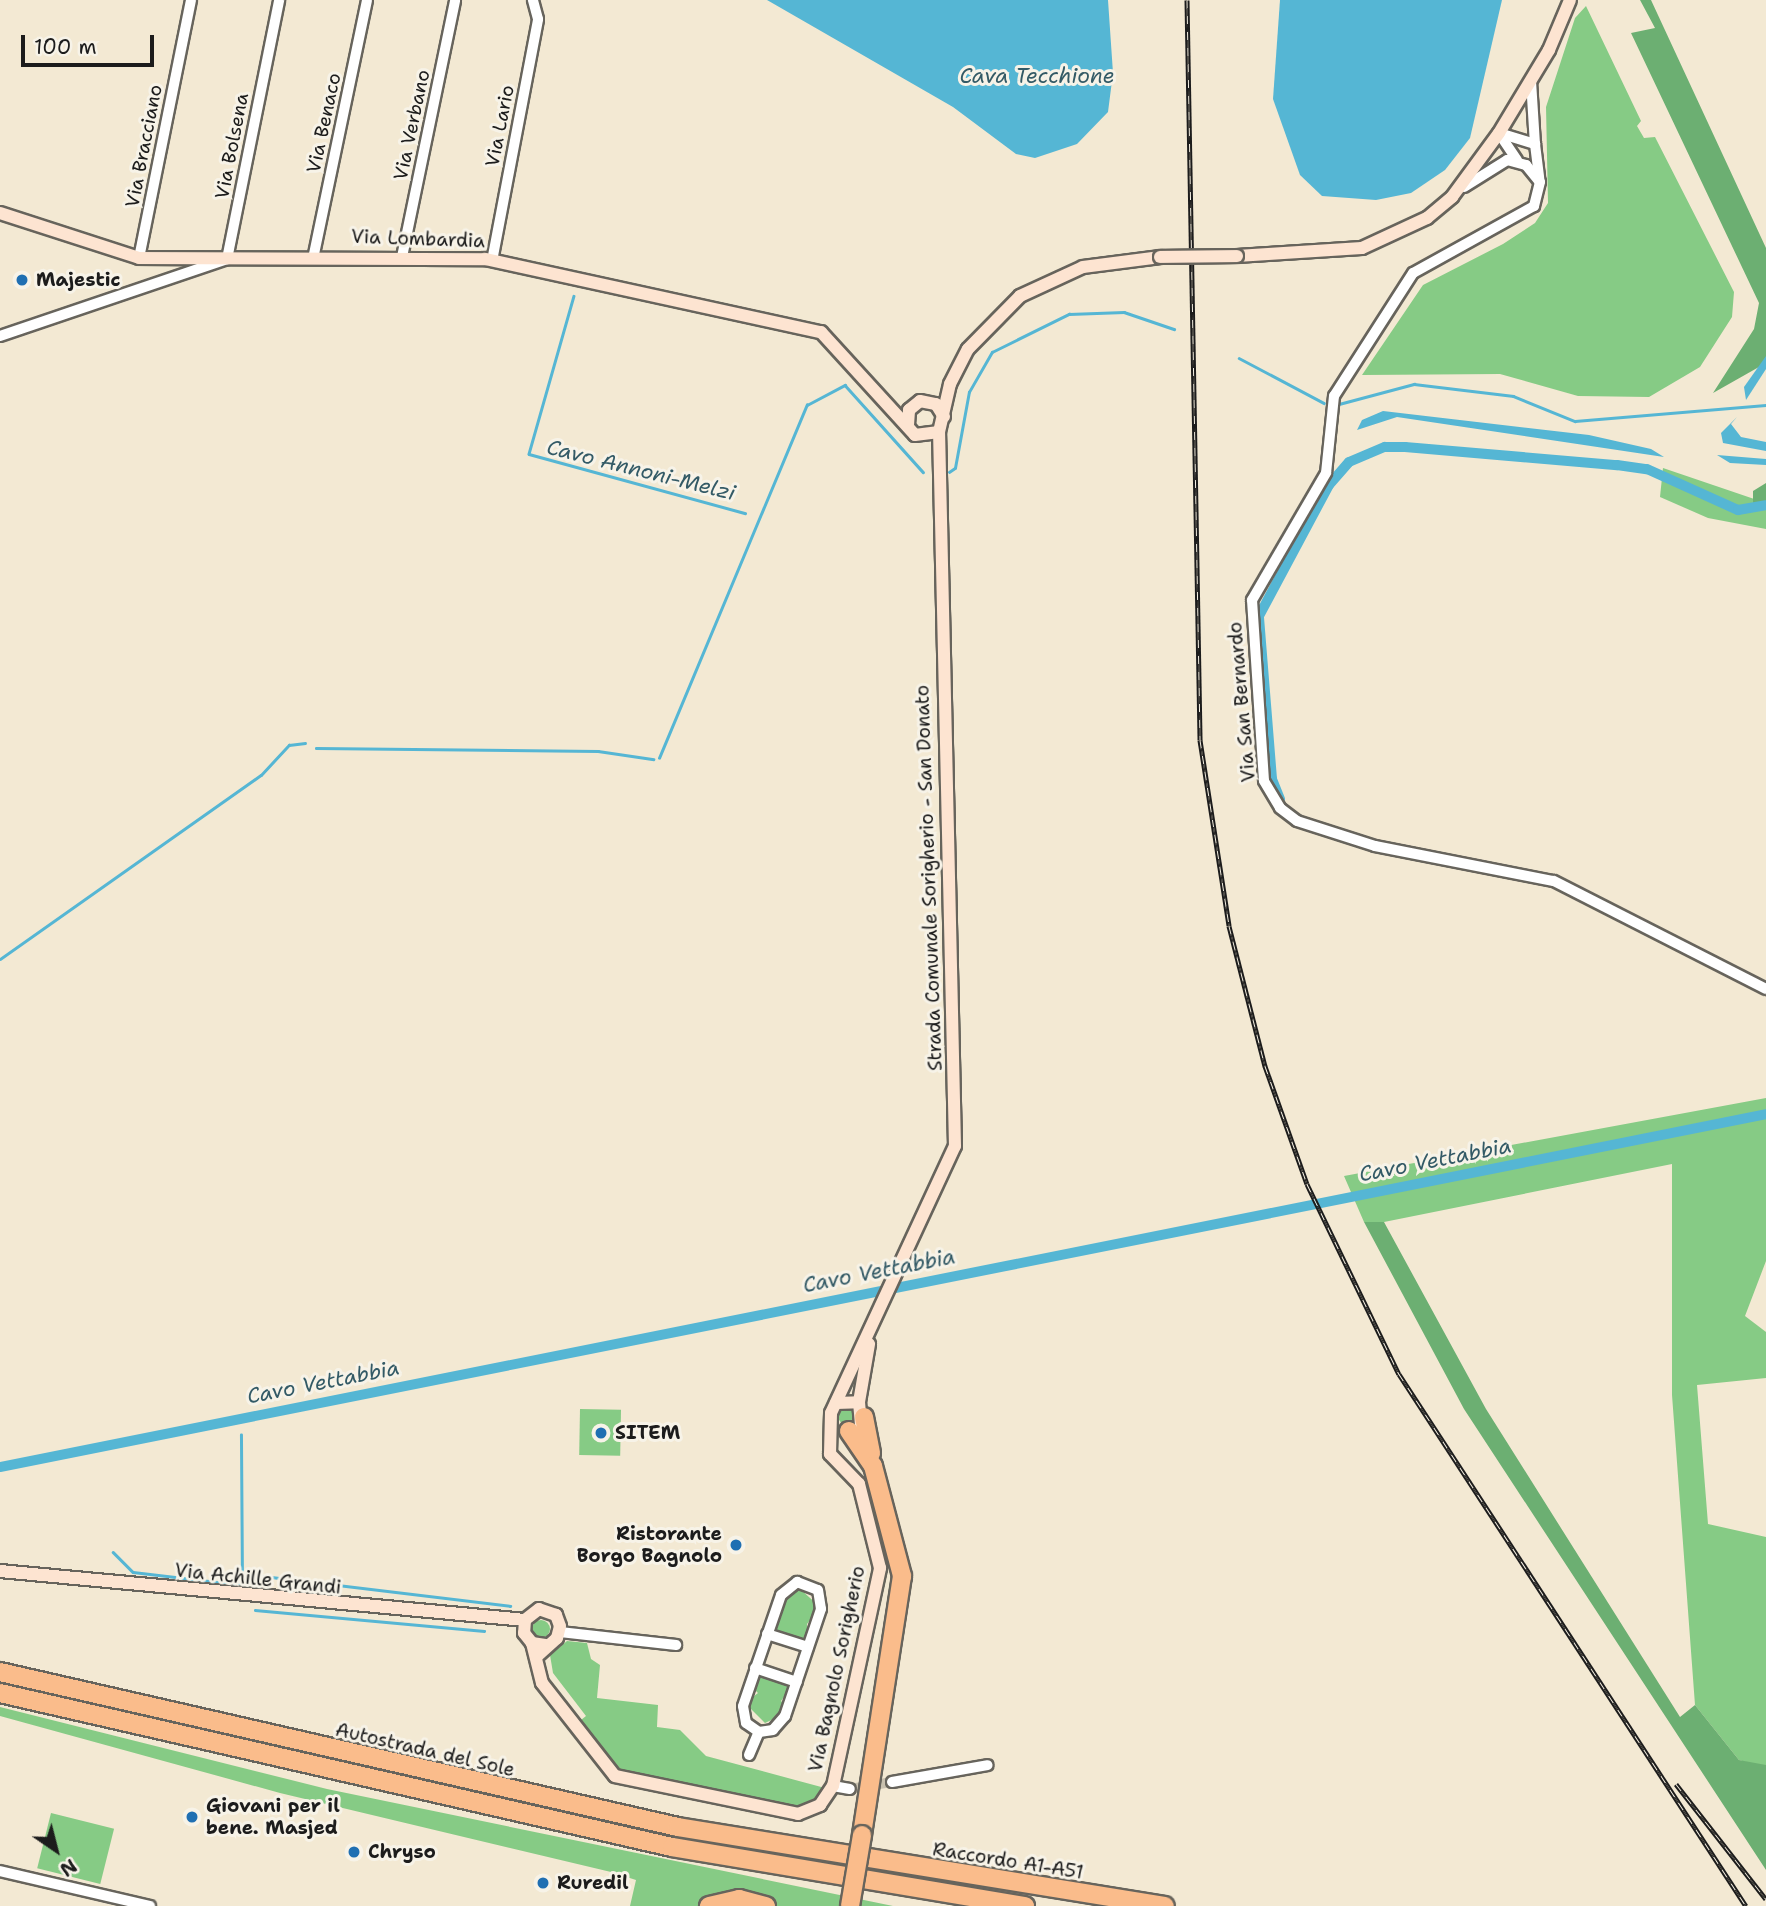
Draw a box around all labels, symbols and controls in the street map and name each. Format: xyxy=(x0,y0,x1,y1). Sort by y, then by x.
scale bar xyxy=(24,21,158,65)
text: 100 m xyxy=(34,33,97,61)
water label: Cava Tecchione xyxy=(959,63,1115,89)
street label: Via Verbano xyxy=(389,68,435,182)
street label: Via Benaco xyxy=(302,71,346,175)
street label: Via Bracciano xyxy=(121,83,167,209)
street label: Via Lario xyxy=(481,83,519,169)
street label: Via Bolsena xyxy=(211,91,253,201)
street label: Via Lombardia xyxy=(351,225,485,253)
place label: Majestic xyxy=(36,269,121,291)
marker: Majestic xyxy=(14,272,30,288)
water label: Cavo Annoni-Melzi xyxy=(544,434,738,506)
street label: Via San Bernardo xyxy=(1224,621,1260,783)
street label: Strada Comunale Sorigherio - San Donato xyxy=(911,685,947,1071)
water label: Cavo Vettabbia xyxy=(1357,1133,1513,1187)
water label: Cavo Vettabbia xyxy=(801,1244,957,1298)
water label: Cavo Vettabbia xyxy=(245,1355,401,1409)
place label: SITEM xyxy=(615,1422,680,1444)
marker: SITEM xyxy=(593,1425,609,1441)
place label: Ristorante Borgo Bagnolo xyxy=(577,1523,722,1567)
marker: Ristorante Borgo Bagnolo xyxy=(728,1537,744,1553)
street label: Via Achille Grandi xyxy=(174,1559,342,1599)
street label: Via Bagnolo Sorigherio xyxy=(804,1564,870,1774)
street label: Autostrada del Sole xyxy=(333,1718,517,1782)
place label: Giovani per il bene. Masjed xyxy=(206,1795,340,1839)
marker: Giovani per il bene. Masjed xyxy=(184,1809,200,1825)
north arrow xyxy=(21,1815,91,1885)
street label: Raccordo A1-A51 xyxy=(931,1838,1085,1884)
place label: Chryso xyxy=(368,1841,436,1863)
marker: Chryso xyxy=(346,1844,362,1860)
text: N xyxy=(55,1853,82,1882)
place label: Ruredil xyxy=(557,1872,629,1894)
marker: Ruredil xyxy=(535,1875,551,1891)

